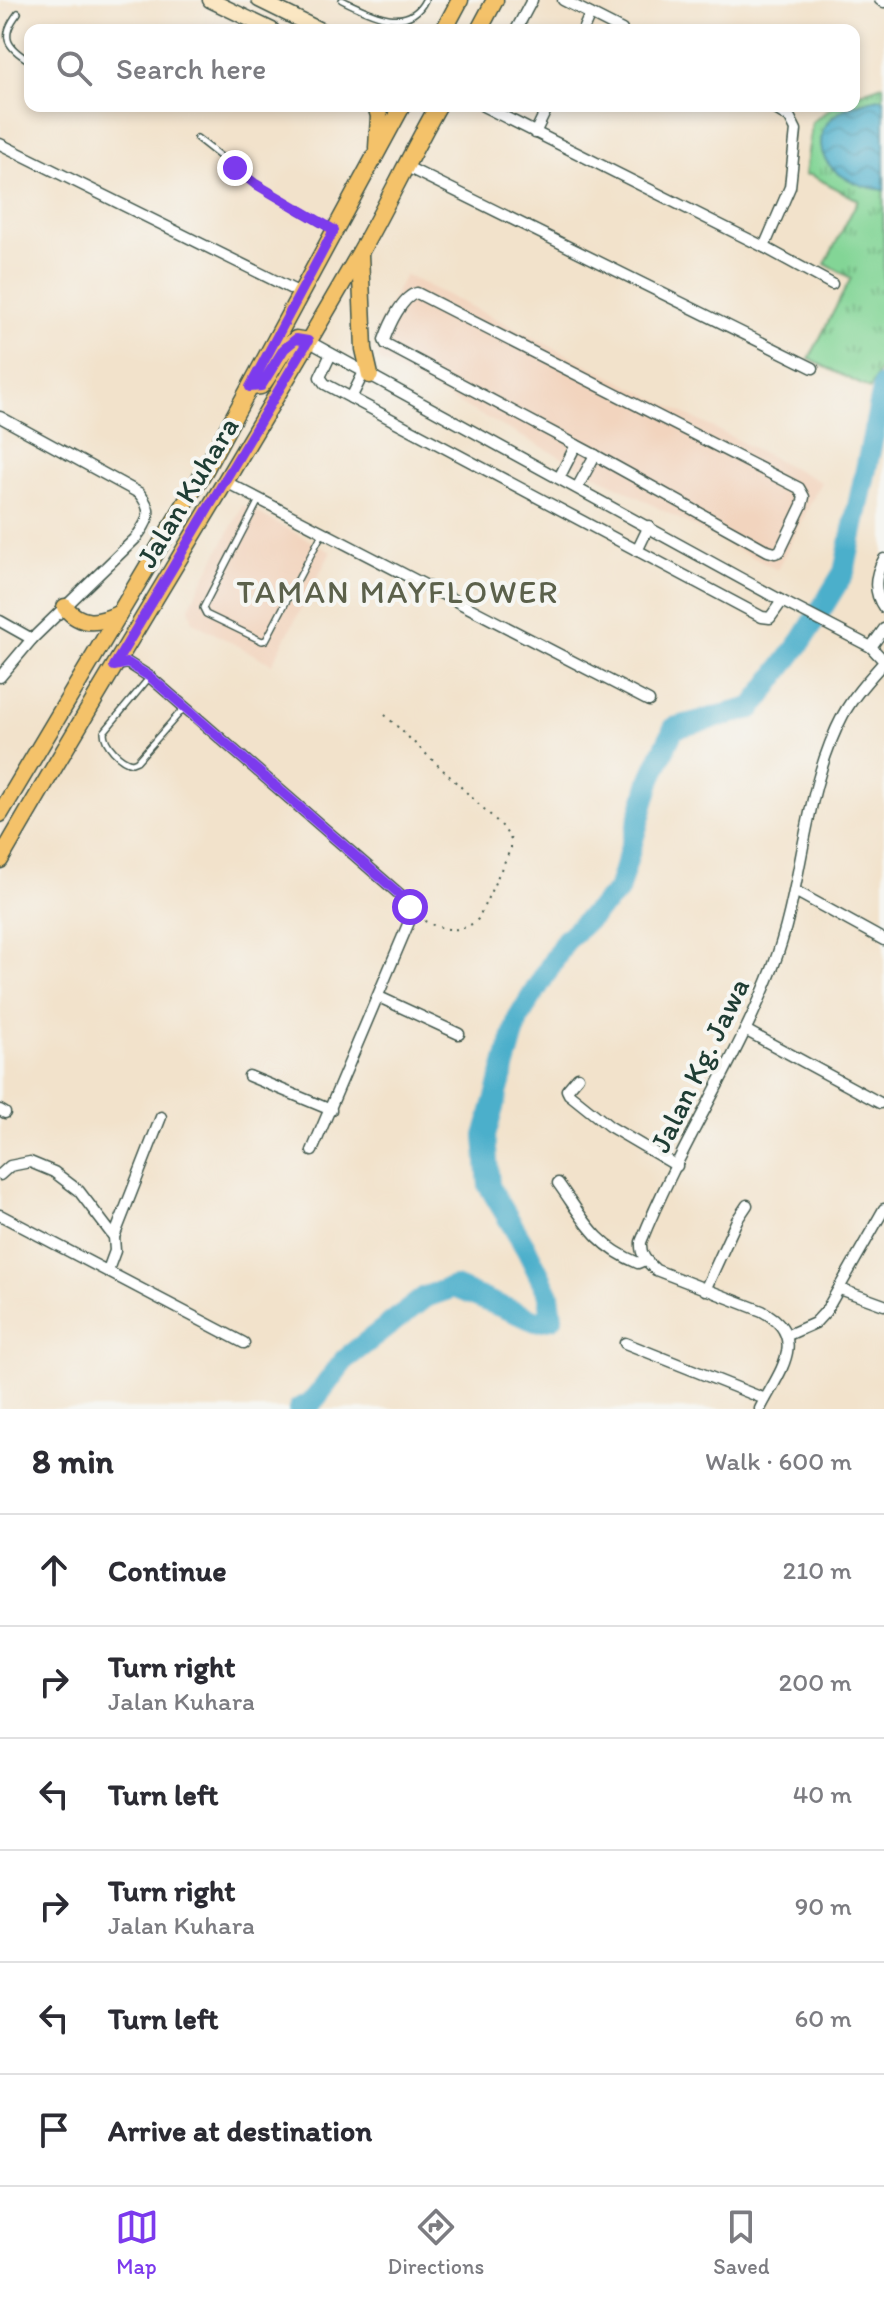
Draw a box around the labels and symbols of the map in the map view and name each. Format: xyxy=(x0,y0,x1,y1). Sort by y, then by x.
route end xyxy=(217,150,253,186)
street label: Jalan Kuhara xyxy=(128,410,247,574)
district label: TAMAN MAYFLOWER xyxy=(237,573,559,611)
route start xyxy=(392,889,428,925)
street label: Jalan Kg. Jawa xyxy=(641,972,757,1158)

